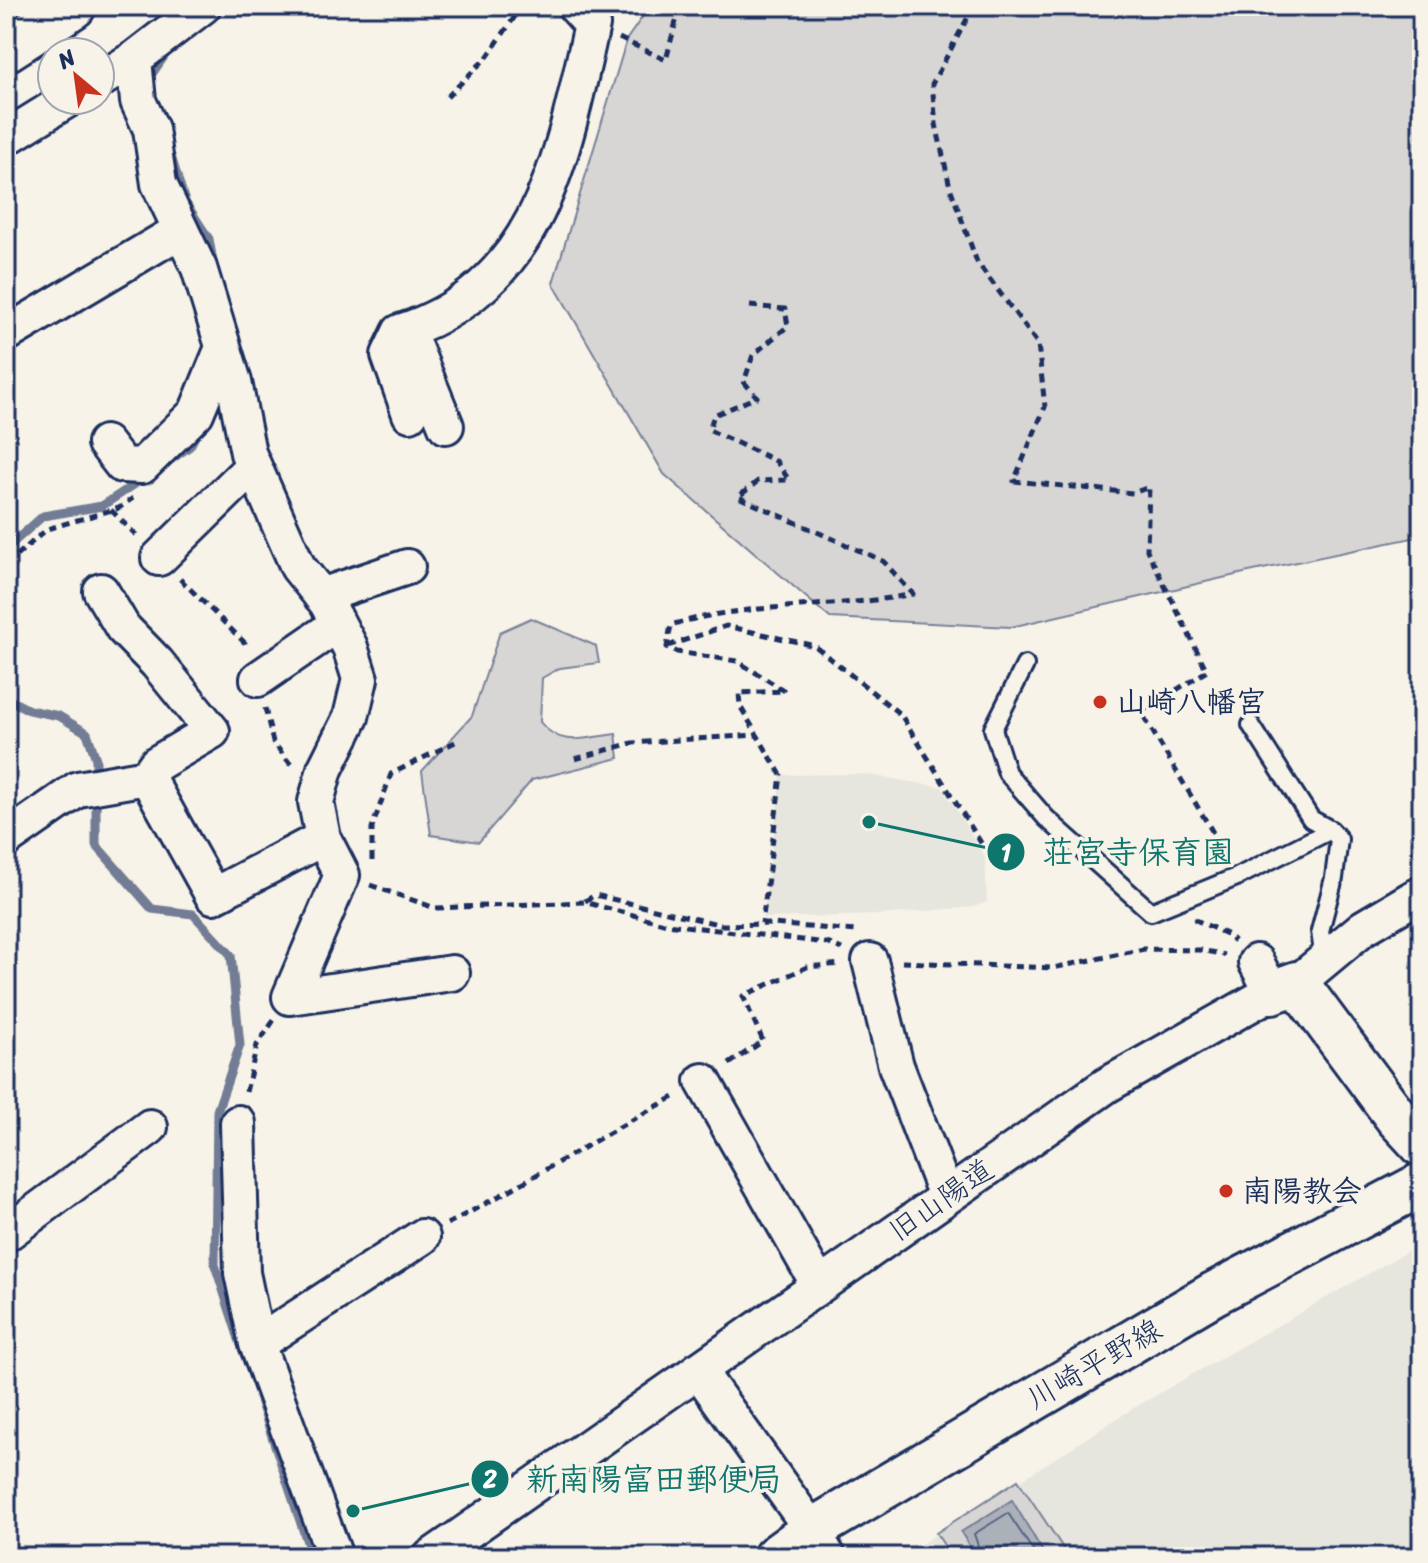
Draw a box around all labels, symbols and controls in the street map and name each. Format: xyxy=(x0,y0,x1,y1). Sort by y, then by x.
north arrow xyxy=(36,36,116,116)
text: N xyxy=(50,38,83,80)
place label: 山崎八幡宮 xyxy=(1116,675,1266,729)
marker: 山崎八幡宮 xyxy=(1091,693,1109,711)
callout: 荘宮寺保育園 xyxy=(986,824,1250,880)
text: 荘宮寺保育園 xyxy=(1042,824,1234,881)
text: 1 xyxy=(1001,832,1011,874)
street label: 旧山陽道 xyxy=(876,1143,1006,1257)
place label: 南陽教会 xyxy=(1242,1164,1362,1218)
marker: 南陽教会 xyxy=(1217,1182,1235,1200)
street label: 川崎平野線 xyxy=(1016,1303,1172,1425)
callout: 新南陽富田郵便局 xyxy=(470,1451,798,1507)
text: 新南陽富田郵便局 xyxy=(526,1451,782,1508)
text: 2 xyxy=(482,1458,497,1500)

